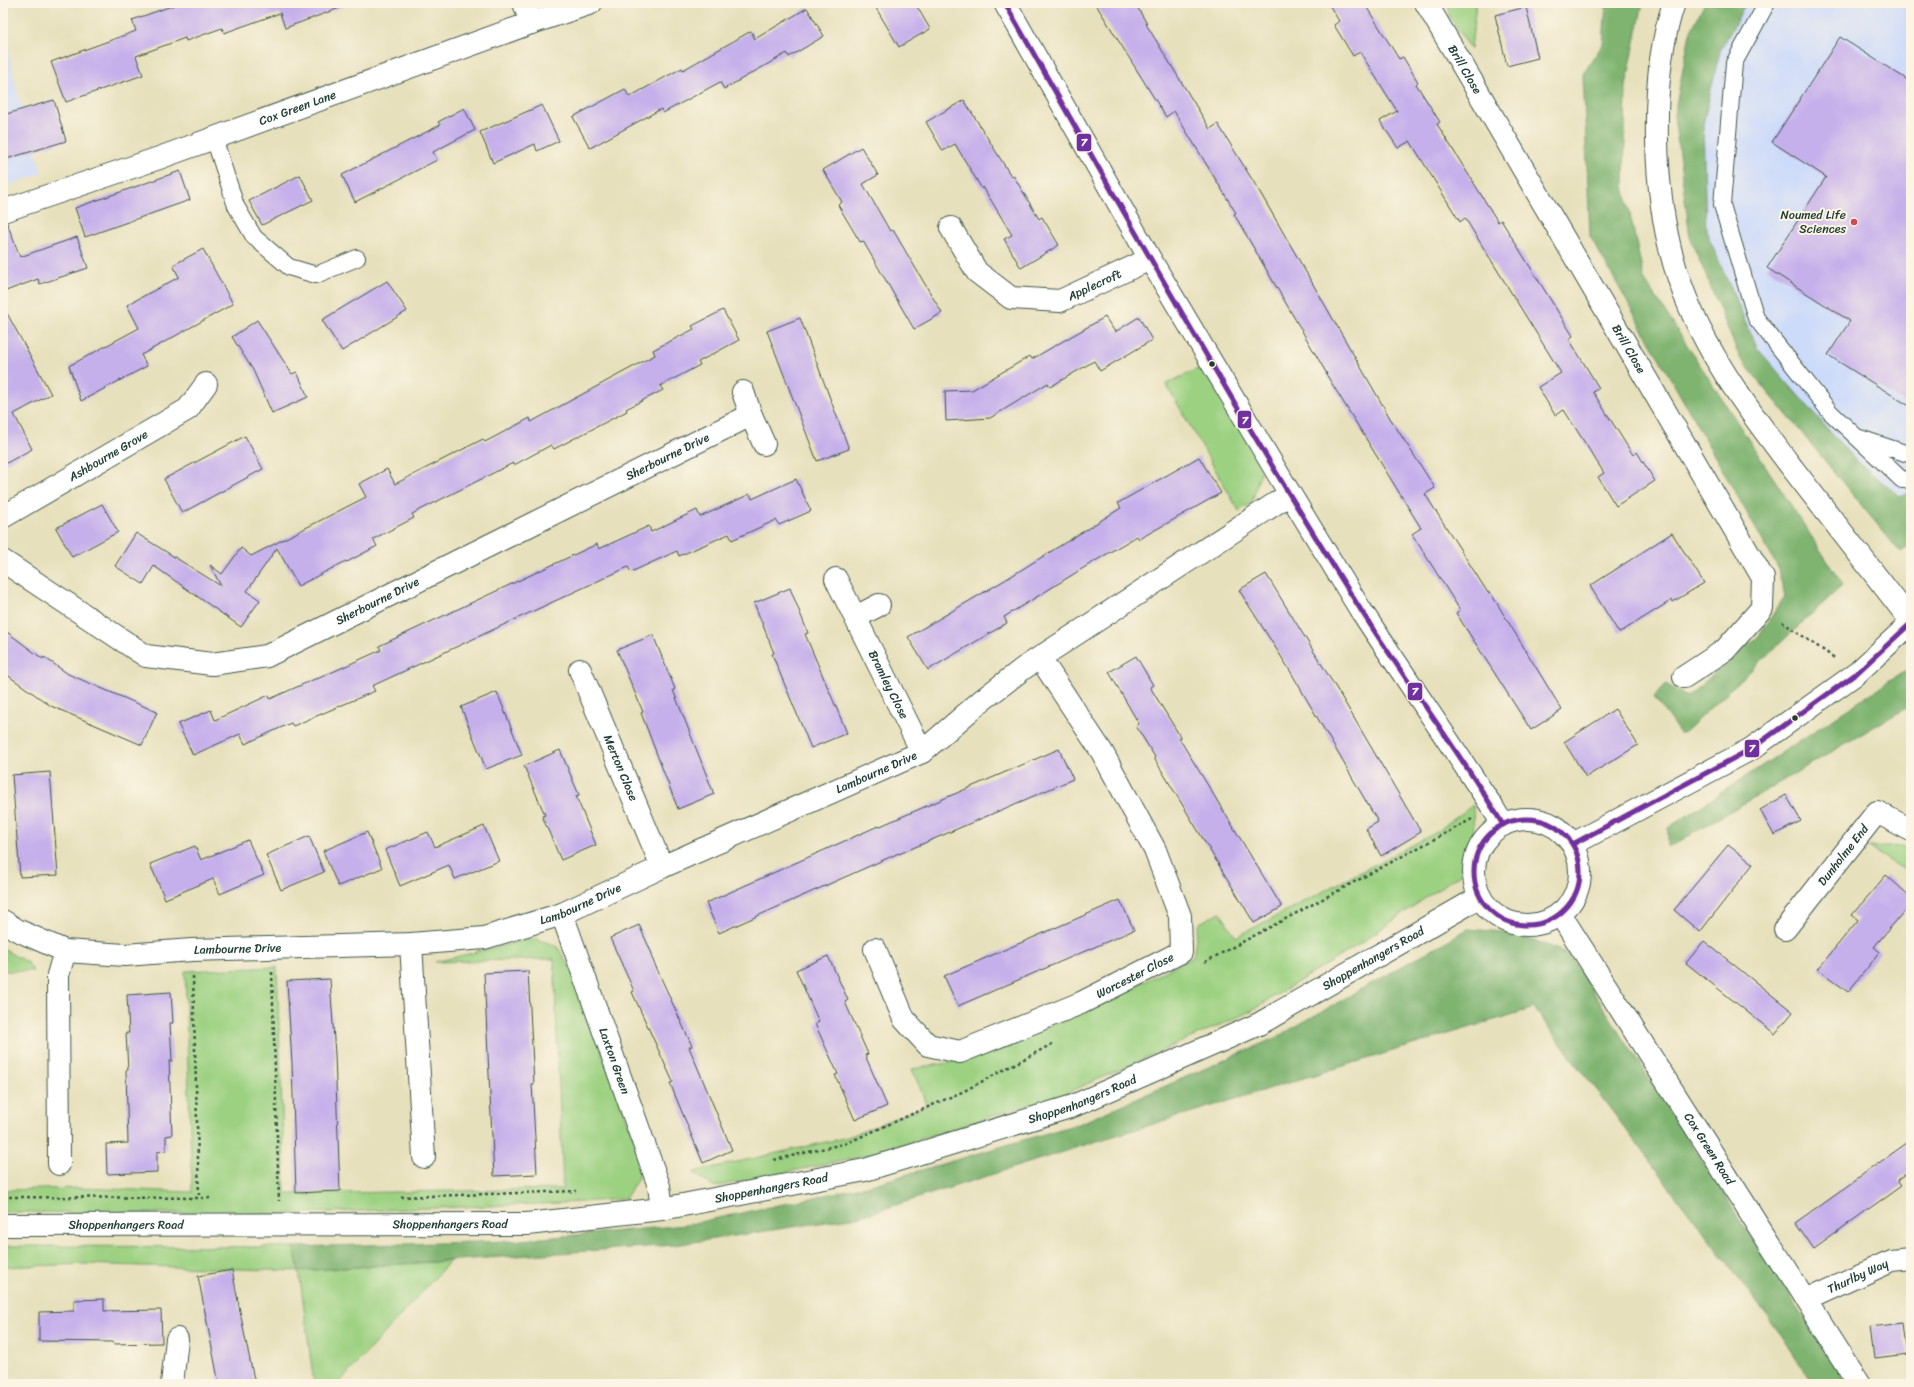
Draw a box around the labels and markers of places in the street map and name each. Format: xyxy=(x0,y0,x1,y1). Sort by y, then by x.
place label: Noumed Life Sciences xyxy=(1780,204,1846,240)
marker: Noumed Life Sciences xyxy=(1849,217,1859,227)
unlabelled marker xyxy=(1207,359,1217,369)
unlabelled marker xyxy=(1790,713,1800,723)

